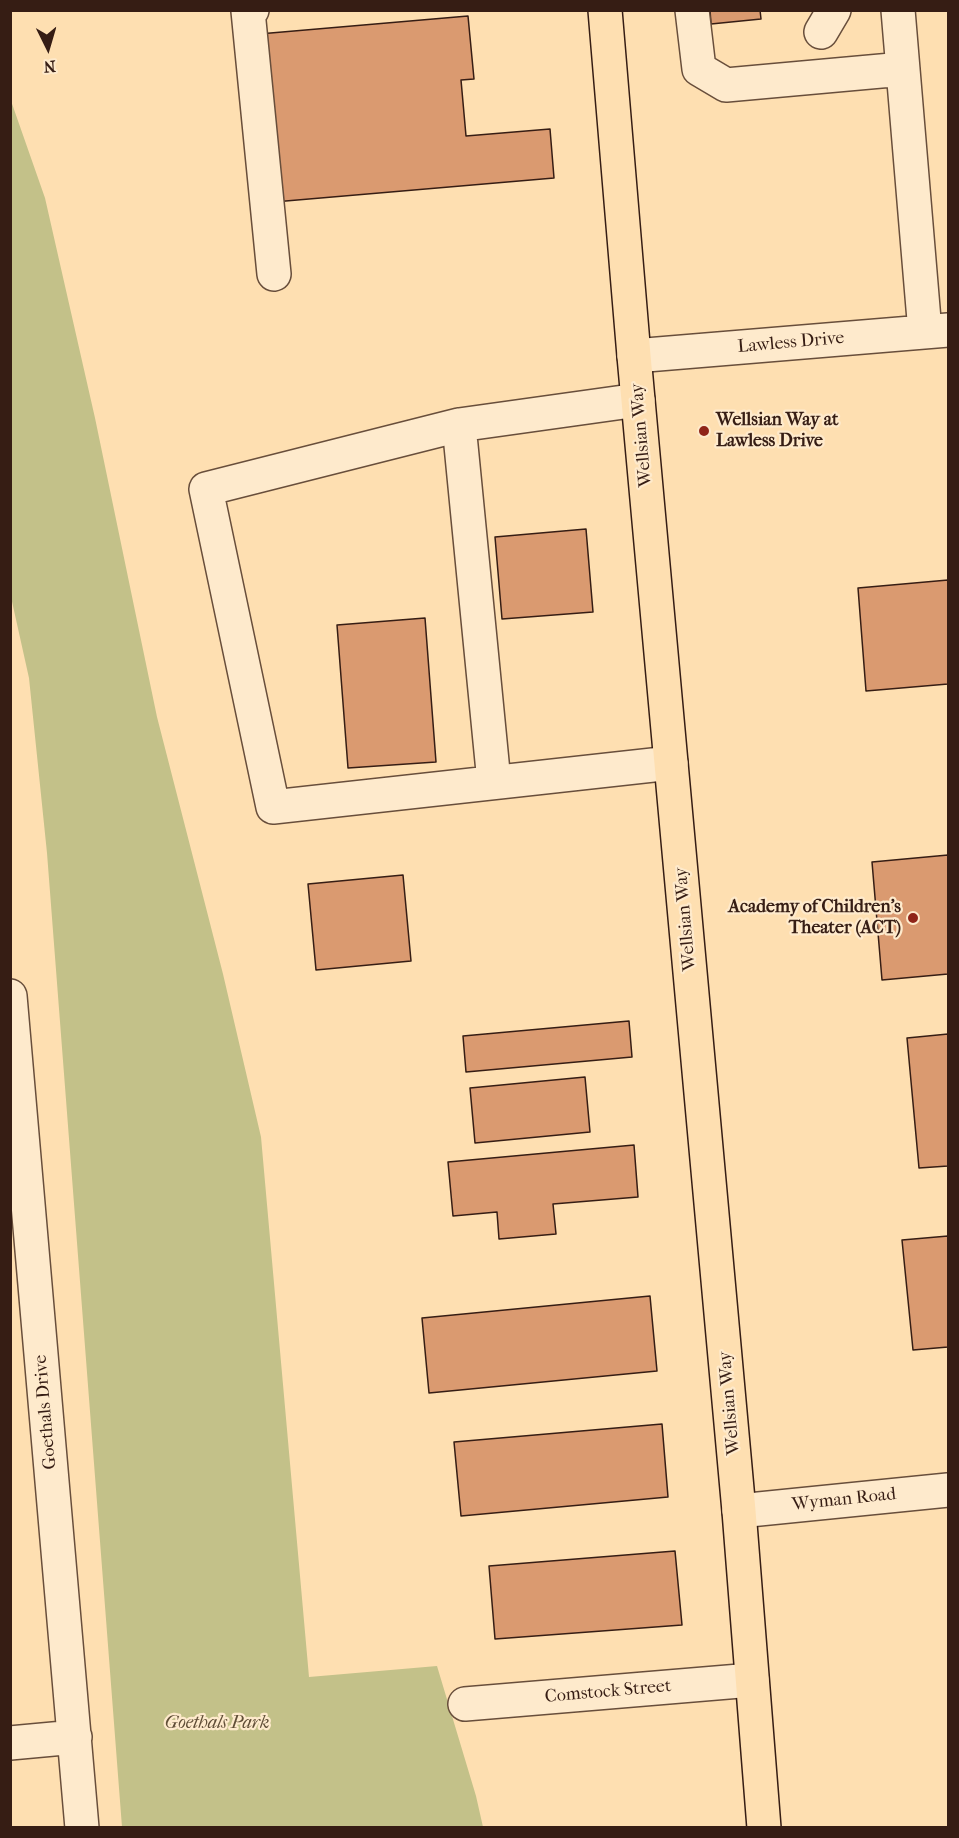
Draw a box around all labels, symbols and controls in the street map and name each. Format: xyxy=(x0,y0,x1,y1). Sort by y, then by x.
north arrow xyxy=(18,18,78,78)
text: N xyxy=(43,56,56,76)
street label: Lawless Drive xyxy=(737,328,845,358)
street label: Wellsian Way xyxy=(627,382,657,488)
place label: Wellsian Way at Lawless Drive xyxy=(716,410,839,452)
marker: Wellsian Way at Lawless Drive xyxy=(697,424,711,438)
street label: Wellsian Way xyxy=(671,866,701,972)
place label: Academy of Children's Theater (ACT) xyxy=(728,897,901,940)
marker: Academy of Children's Theater (ACT) xyxy=(906,911,920,925)
street label: Wellsian Way xyxy=(715,1350,745,1456)
street label: Goethals Drive xyxy=(30,1354,62,1470)
street label: Wyman Road xyxy=(791,1484,897,1516)
street label: Comstock Street xyxy=(544,1676,672,1708)
park label: Goethals Park xyxy=(165,1713,269,1735)

